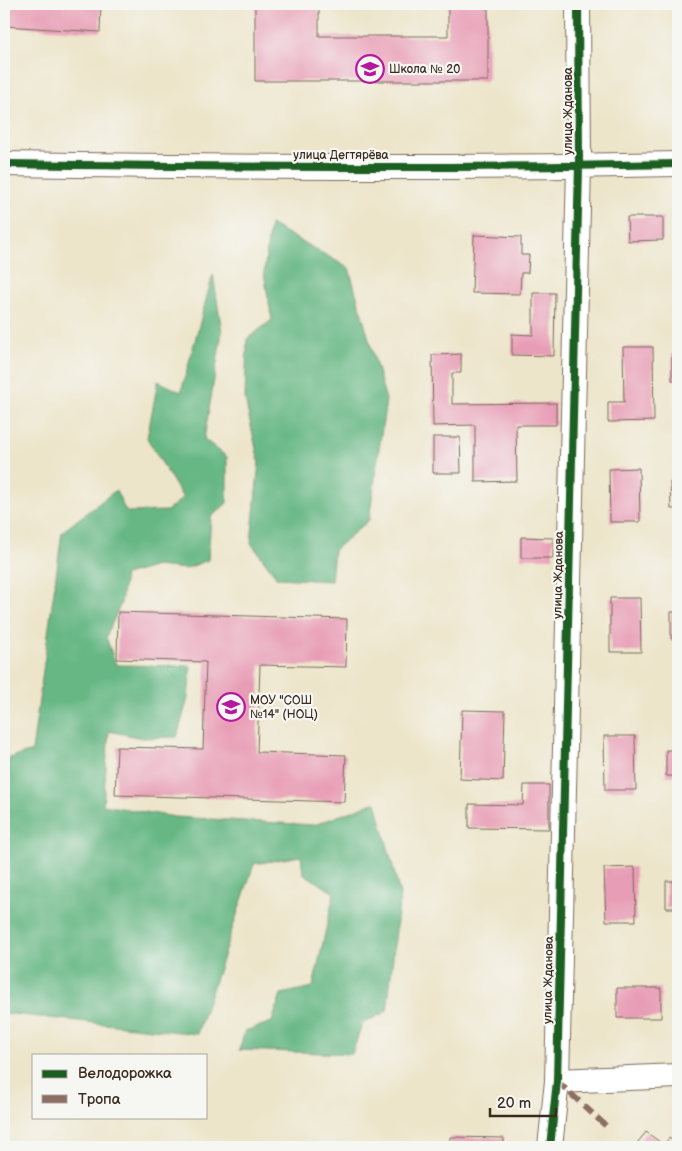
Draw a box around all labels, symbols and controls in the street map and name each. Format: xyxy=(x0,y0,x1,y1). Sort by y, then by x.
school or university icon: Школа № 20 xyxy=(355,54,385,84)
place label: Школа № 20 xyxy=(389,62,460,77)
street label: улица Жданова xyxy=(561,67,576,155)
street label: улица Дегтярёва xyxy=(293,148,389,163)
street label: улица Жданова xyxy=(550,531,567,619)
school or university icon: МОУ "СОШ №14" (НОЦ) xyxy=(216,692,246,722)
place label: МОУ "СОШ №14" (НОЦ) xyxy=(250,693,318,722)
street label: улица Жданова xyxy=(540,936,557,1024)
legend xyxy=(32,1054,208,1118)
text: Велодорожка xyxy=(78,1064,172,1083)
scale bar xyxy=(490,1086,556,1118)
text: Тропа xyxy=(78,1090,121,1109)
text: 20 m xyxy=(497,1094,531,1113)

